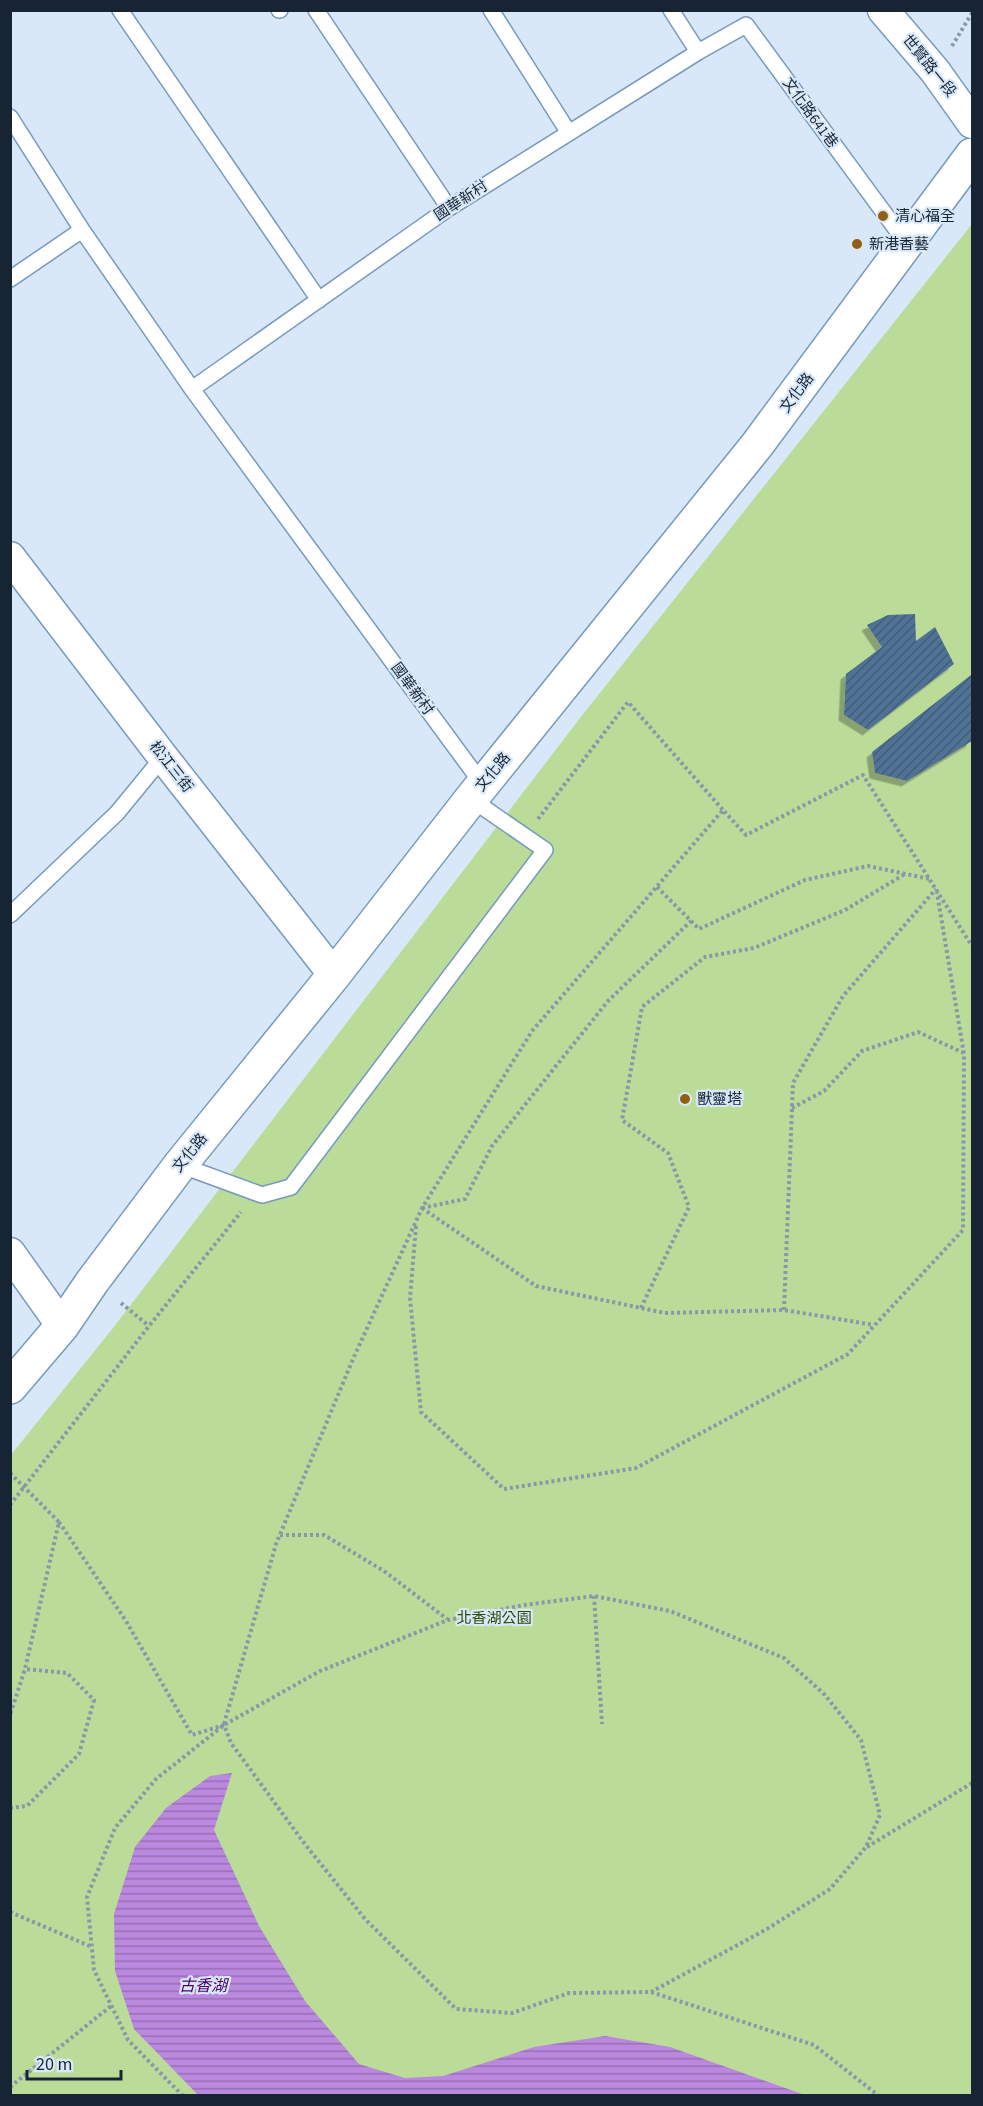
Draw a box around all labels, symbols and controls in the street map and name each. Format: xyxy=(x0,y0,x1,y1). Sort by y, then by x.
street label: 世賢路一段 xyxy=(897,30,961,102)
street label: 文化路641巷 xyxy=(777,74,843,152)
street label: 國華新村 xyxy=(430,176,492,226)
place label: 清心福全 xyxy=(895,206,955,227)
marker: 清心福全 xyxy=(876,209,890,223)
place label: 新港香藝 xyxy=(869,234,929,255)
marker: 新港香藝 xyxy=(850,237,864,251)
street label: 文化路 xyxy=(775,369,819,417)
street label: 國華新村 xyxy=(386,659,438,719)
street label: 松江三街 xyxy=(144,737,198,797)
street label: 文化路 xyxy=(470,748,516,796)
place label: 獸靈塔 xyxy=(697,1089,742,1110)
marker: 獸靈塔 xyxy=(678,1092,692,1106)
street label: 文化路 xyxy=(168,1129,212,1177)
park label: 北香湖公園 xyxy=(456,1608,532,1629)
water label: 古香湖 xyxy=(179,1975,230,1997)
scale bar xyxy=(27,2043,122,2081)
text: 20 m xyxy=(36,2052,72,2077)

